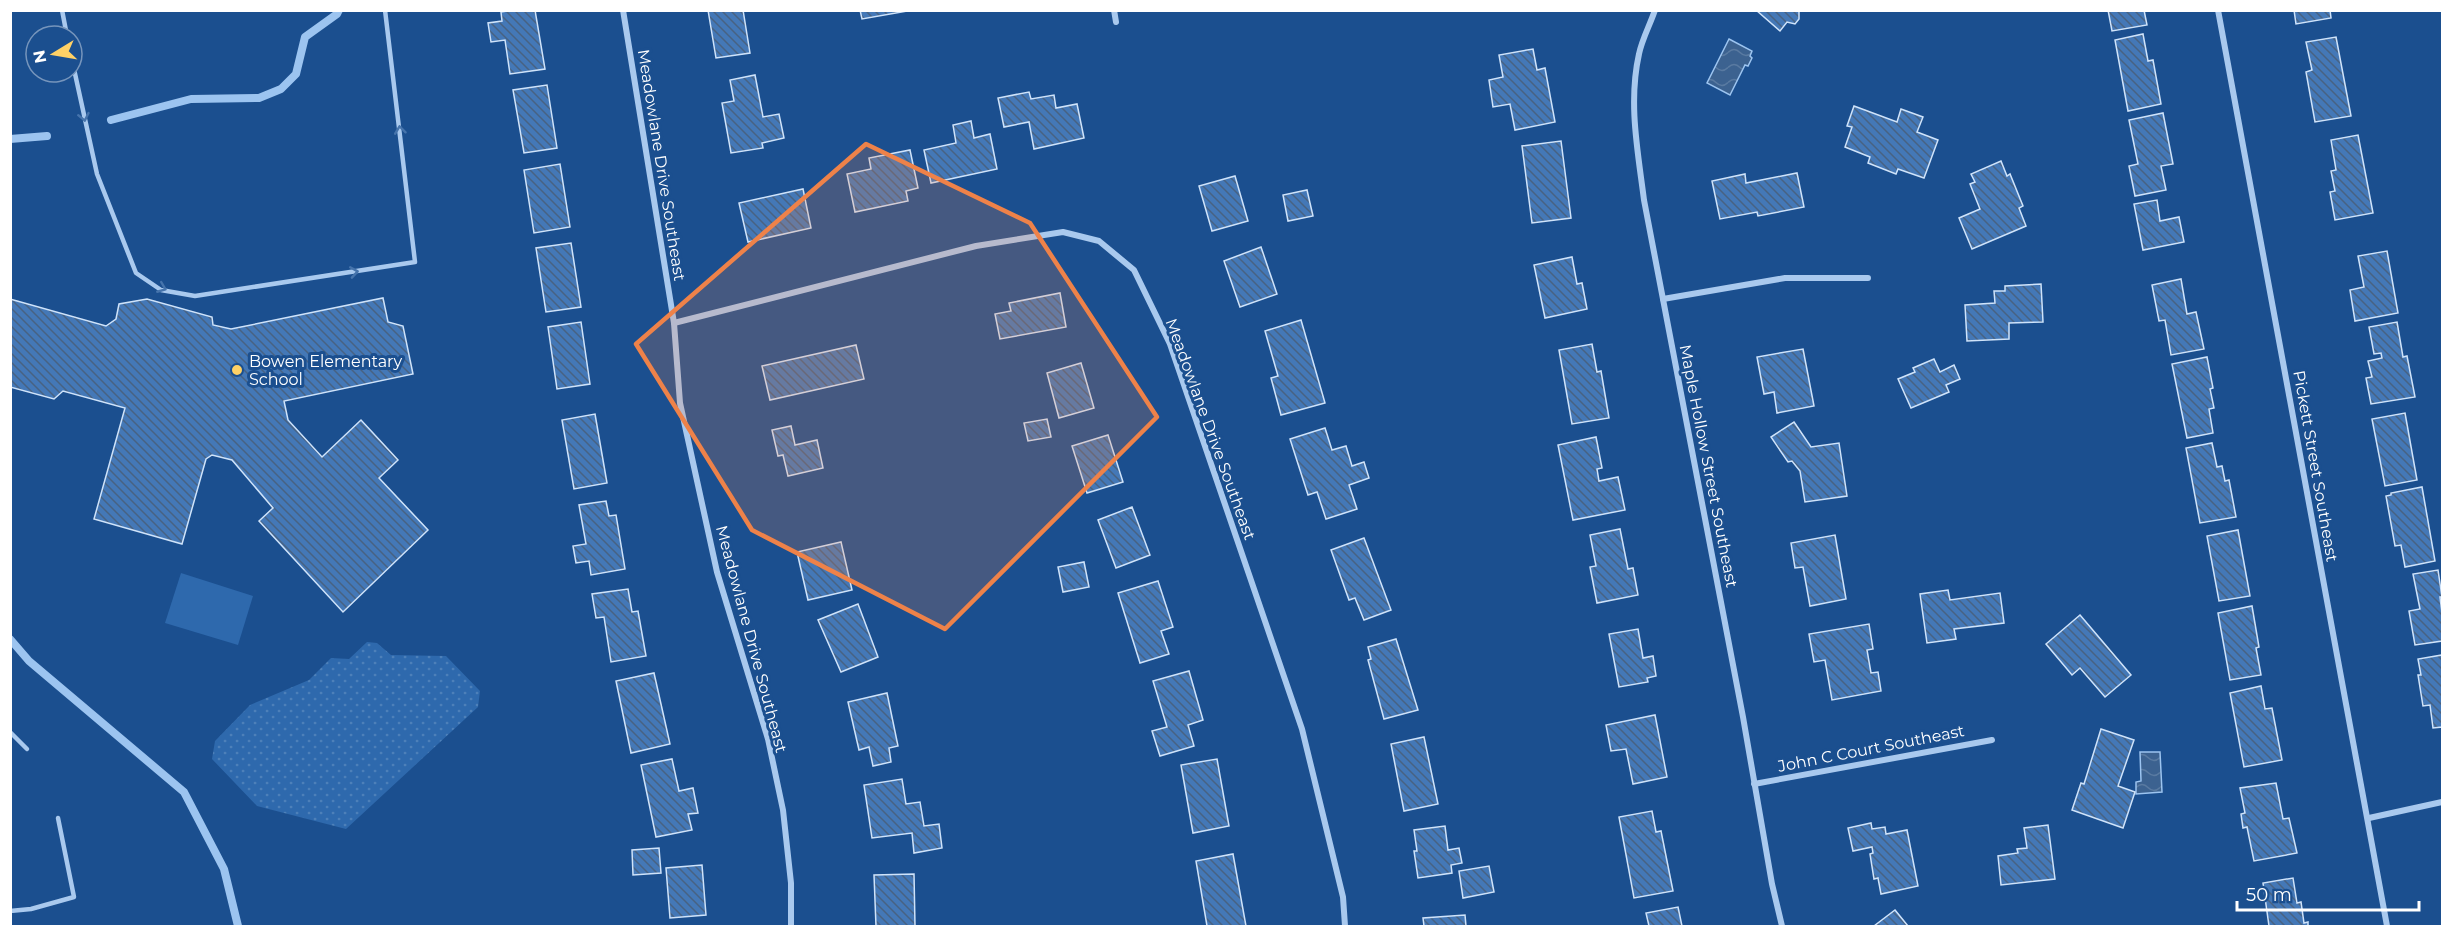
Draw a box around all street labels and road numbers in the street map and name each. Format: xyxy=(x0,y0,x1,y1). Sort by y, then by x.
street label: Meadowlane Drive Southeast xyxy=(634,48,689,283)
street label: Meadowlane Drive Southeast xyxy=(1162,316,1260,543)
street label: Maple Hollow Street Southeast xyxy=(1676,343,1742,590)
street label: Pickett Street Southeast xyxy=(2289,369,2342,564)
street label: Meadowlane Drive Southeast xyxy=(712,523,791,755)
street label: John C Court Southeast xyxy=(1775,721,1966,776)

